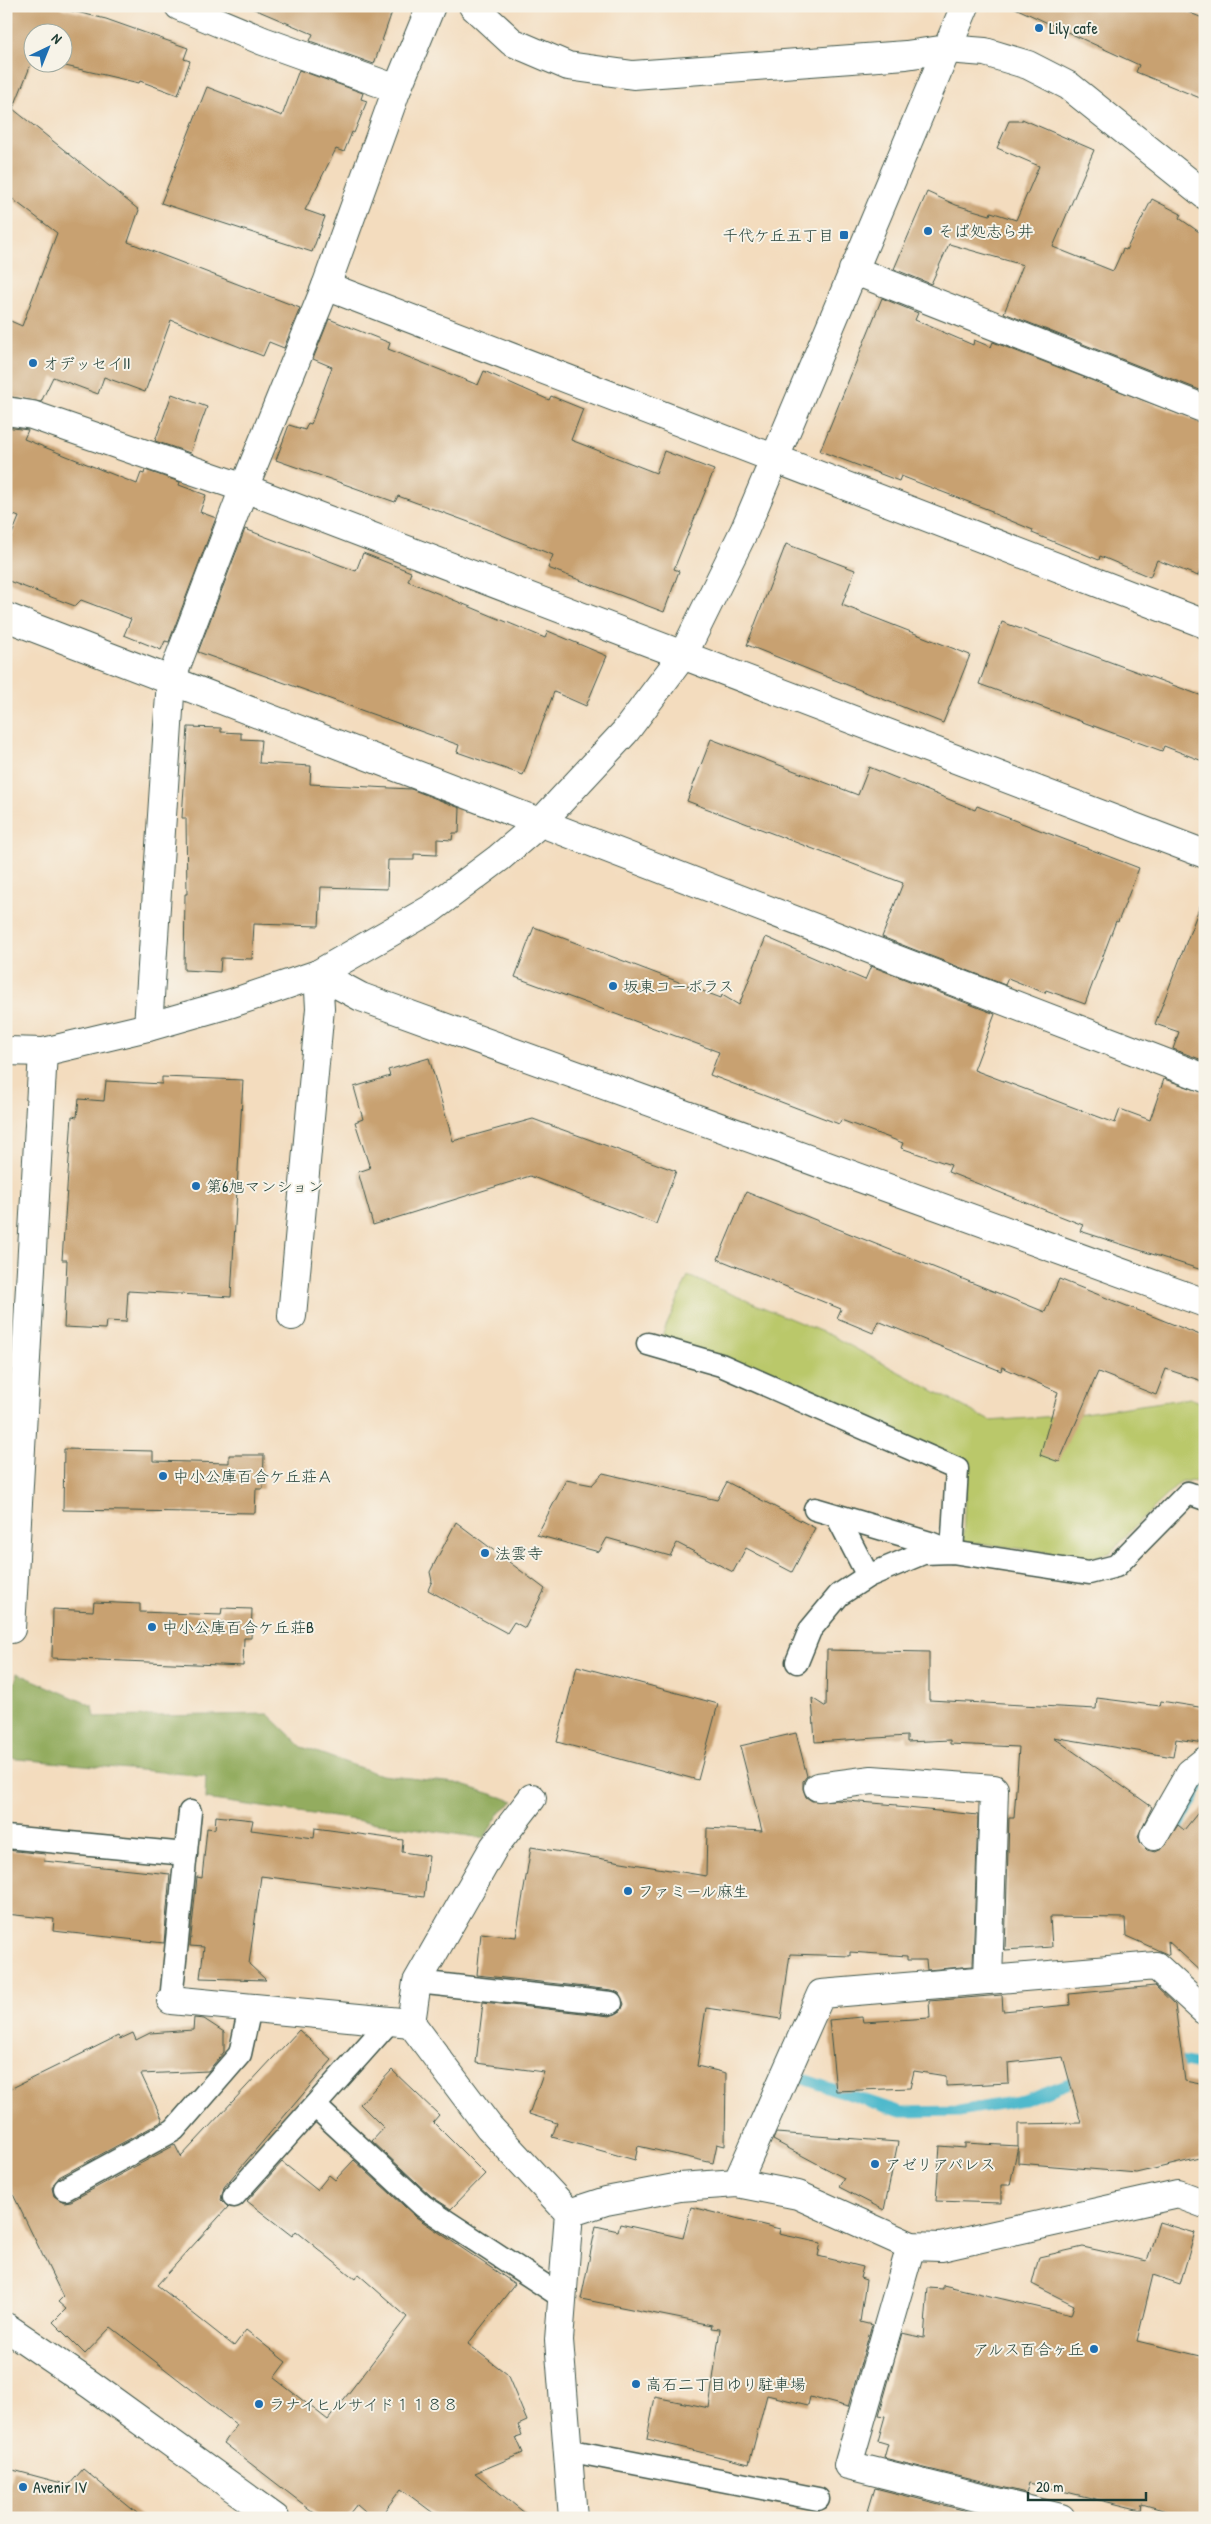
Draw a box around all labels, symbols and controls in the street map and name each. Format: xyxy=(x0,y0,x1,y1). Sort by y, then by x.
place label: Lily cafe xyxy=(1049,17,1098,39)
north arrow xyxy=(22,22,72,72)
marker: Lily cafe xyxy=(1033,22,1045,34)
text: N xyxy=(48,29,67,48)
place label: そば処志ら井 xyxy=(938,220,1034,242)
place label: 千代ケ丘五丁目 xyxy=(722,224,834,246)
marker: そば処志ら井 xyxy=(922,225,934,237)
marker: 千代ケ丘五丁目 xyxy=(838,229,850,241)
place label: オデッセイII xyxy=(43,352,131,374)
marker: オデッセイII xyxy=(27,357,39,369)
place label: 坂東コーポラス xyxy=(623,975,734,997)
marker: 坂東コーポラス xyxy=(607,980,619,992)
place label: 第6旭マンション xyxy=(206,1175,324,1197)
marker: 第6旭マンション xyxy=(190,1180,202,1192)
place label: 中小公庫百合ケ丘荘Ａ xyxy=(173,1465,333,1487)
marker: 中小公庫百合ケ丘荘Ａ xyxy=(157,1470,169,1482)
place label: 法雲寺 xyxy=(495,1542,543,1564)
marker: 法雲寺 xyxy=(479,1547,491,1559)
place label: 中小公庫百合ケ丘荘B xyxy=(162,1616,314,1638)
marker: 中小公庫百合ケ丘荘B xyxy=(146,1621,158,1633)
place label: ファミール麻生 xyxy=(638,1880,749,1902)
marker: ファミール麻生 xyxy=(622,1885,634,1897)
place label: アゼリアパレス xyxy=(885,2153,996,2175)
marker: アゼリアパレス xyxy=(869,2158,881,2170)
place label: アルス百合ヶ丘 xyxy=(973,2338,1084,2360)
marker: アルス百合ヶ丘 xyxy=(1088,2343,1100,2355)
place label: 高石二丁目ゆり駐車場 xyxy=(646,2373,806,2395)
marker: 高石二丁目ゆり駐車場 xyxy=(630,2378,642,2390)
place label: ラナイヒルサイド１１８８ xyxy=(269,2393,458,2415)
marker: ラナイヒルサイド１１８８ xyxy=(253,2398,265,2410)
scale bar xyxy=(1028,2469,1146,2501)
place label: Avenir IV xyxy=(33,2476,87,2498)
text: 20 m xyxy=(1036,2476,1063,2497)
marker: Avenir IV xyxy=(17,2481,29,2493)

